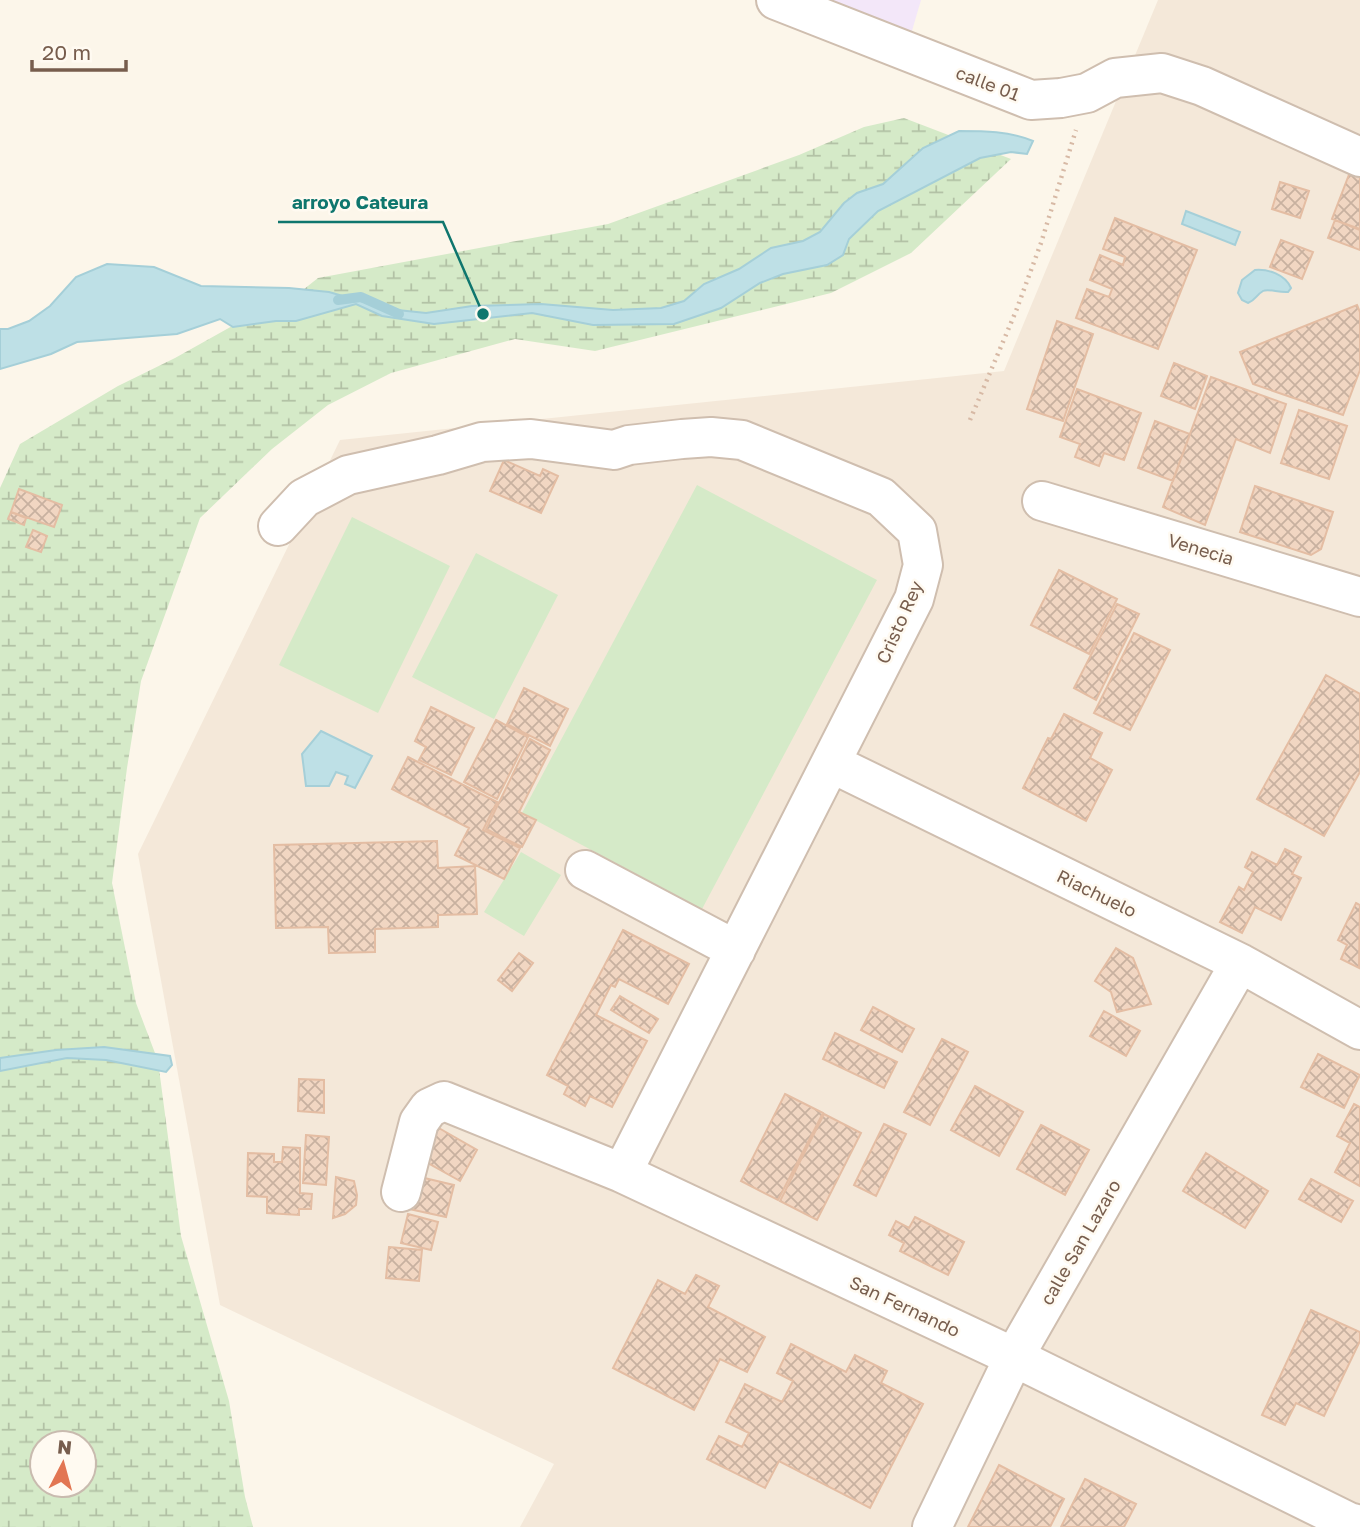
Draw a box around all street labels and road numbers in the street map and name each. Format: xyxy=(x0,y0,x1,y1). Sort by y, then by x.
street label: calle 01 xyxy=(953,61,1023,105)
street label: Venecia xyxy=(1165,529,1237,569)
street label: Cristo Rey xyxy=(871,577,927,667)
street label: Riachuelo xyxy=(1054,864,1140,922)
street label: calle San Lazaro xyxy=(1035,1175,1125,1309)
street label: San Fernando xyxy=(846,1271,964,1341)

